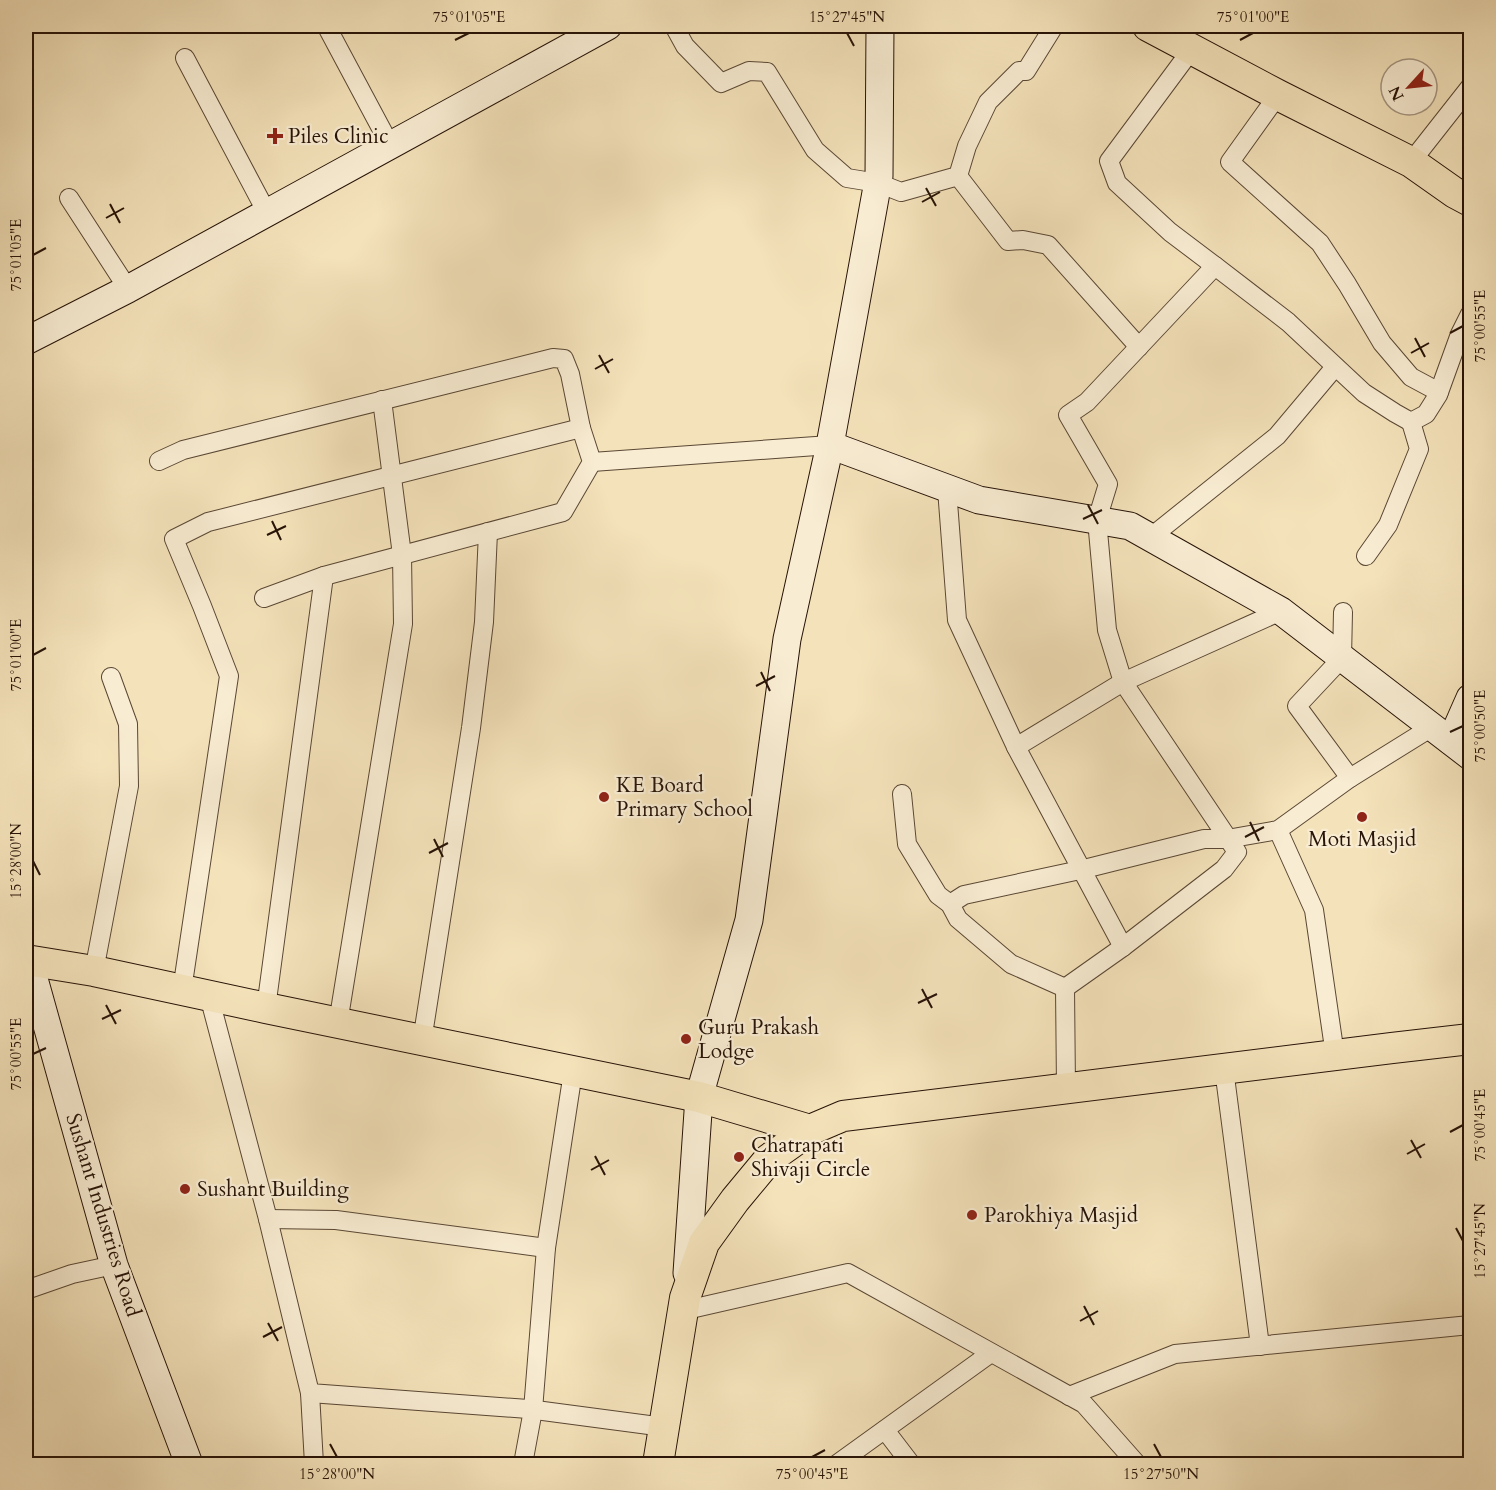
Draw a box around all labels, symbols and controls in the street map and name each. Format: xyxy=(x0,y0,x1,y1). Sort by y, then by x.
text: 75°01'05"E xyxy=(433,7,505,27)
text: 15°27'45"N xyxy=(809,7,885,27)
text: 75°01'00"E xyxy=(1217,7,1289,27)
north arrow xyxy=(1379,57,1439,117)
text: N xyxy=(1384,82,1409,105)
place label: Piles Clinic xyxy=(288,122,389,151)
marker: Piles Clinic xyxy=(266,127,284,145)
text: 75°01'05"E xyxy=(6,219,26,291)
text: 75°00'55"E xyxy=(1470,290,1490,362)
text: 75°01'00"E xyxy=(6,619,26,691)
text: 75°00'50"E xyxy=(1470,690,1490,762)
place label: KE Board Primary School xyxy=(616,771,753,824)
marker: KE Board Primary School xyxy=(597,790,611,804)
marker: Moti Masjid xyxy=(1355,810,1369,824)
text: 15°28'00"N xyxy=(6,823,26,899)
place label: Moti Masjid xyxy=(1308,825,1416,854)
place label: Guru Prakash Lodge xyxy=(698,1013,819,1066)
text: 75°00'55"E xyxy=(6,1018,26,1090)
marker: Guru Prakash Lodge xyxy=(679,1032,693,1046)
text: 75°00'45"E xyxy=(1470,1089,1490,1161)
street label: Sushant Industries Road xyxy=(58,1110,148,1320)
place label: Chatrapati Shivaji Circle xyxy=(751,1131,870,1184)
marker: Chatrapati Shivaji Circle xyxy=(732,1150,746,1164)
place label: Sushant Building xyxy=(197,1175,349,1204)
marker: Sushant Building xyxy=(178,1182,192,1196)
place label: Parokhiya Masjid xyxy=(984,1201,1138,1230)
text: 15°27'45"N xyxy=(1470,1203,1490,1279)
marker: Parokhiya Masjid xyxy=(965,1208,979,1222)
text: 15°28'00"N xyxy=(299,1464,375,1484)
text: 75°00'45"E xyxy=(776,1464,848,1484)
text: 15°27'50"N xyxy=(1123,1464,1199,1484)

